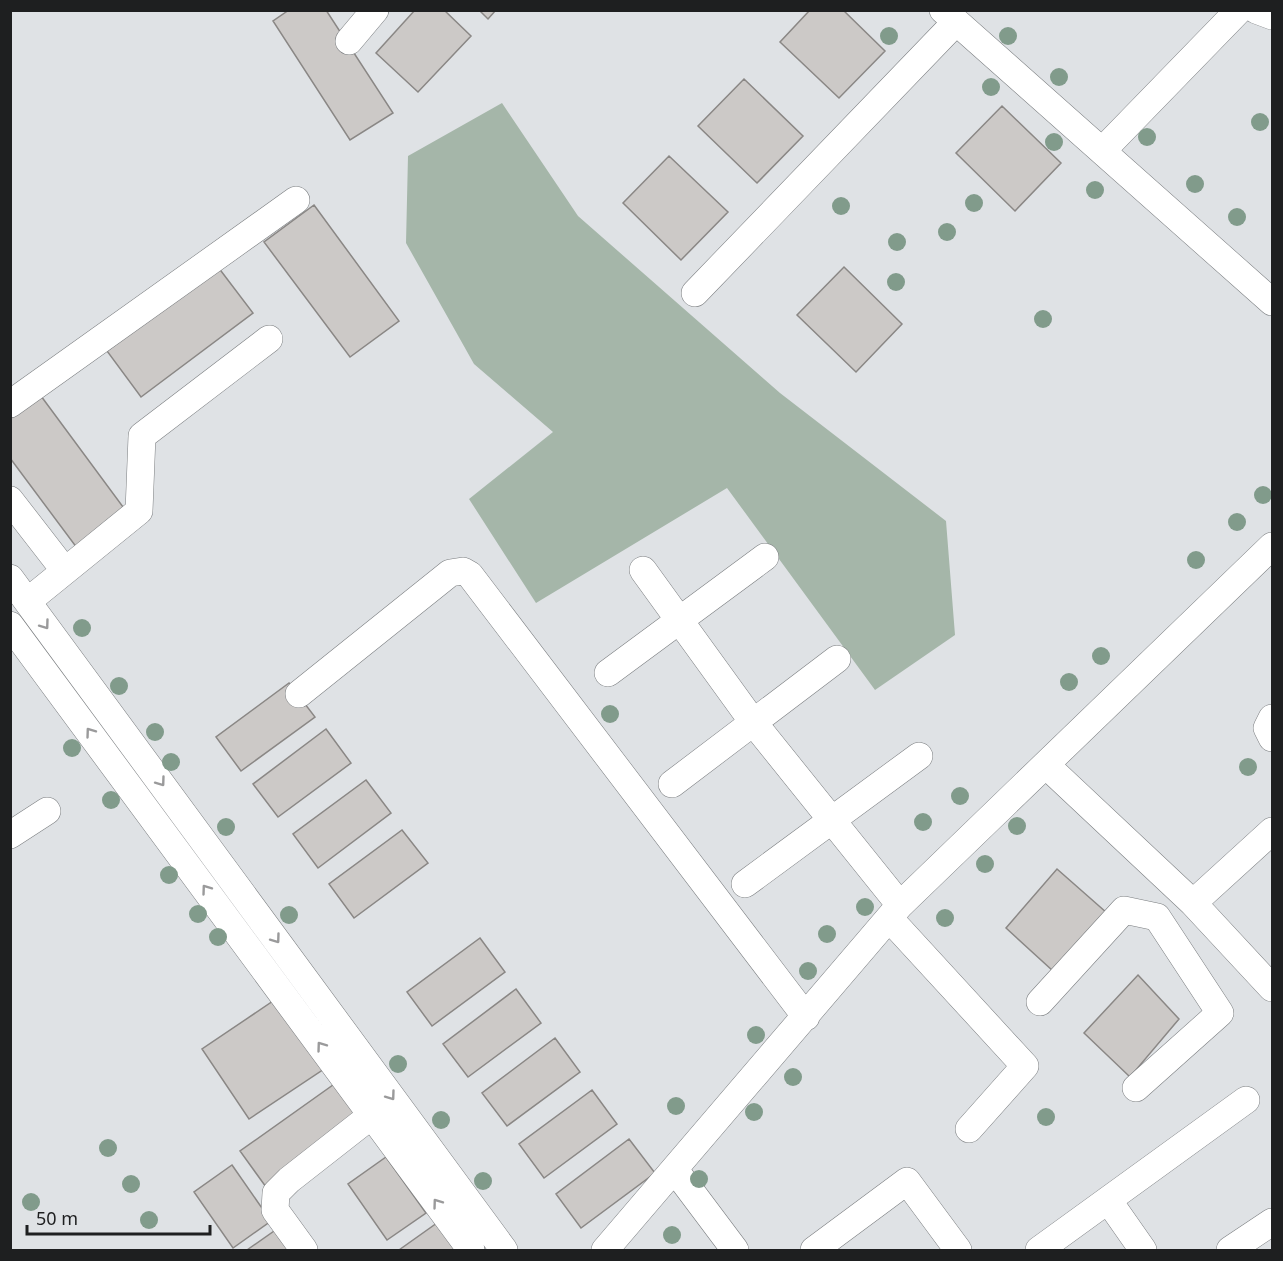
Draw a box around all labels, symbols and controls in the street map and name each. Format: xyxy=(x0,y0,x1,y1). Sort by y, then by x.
one-way arrow xyxy=(38,618,49,629)
one-way arrow xyxy=(86,728,97,739)
one-way arrow xyxy=(153,775,164,786)
one-way arrow xyxy=(202,885,213,896)
one-way arrow xyxy=(269,933,280,944)
one-way arrow xyxy=(317,1042,328,1053)
one-way arrow xyxy=(384,1090,395,1101)
scale bar xyxy=(27,1198,210,1236)
one-way arrow xyxy=(433,1199,444,1210)
text: 50 m xyxy=(36,1206,78,1230)

